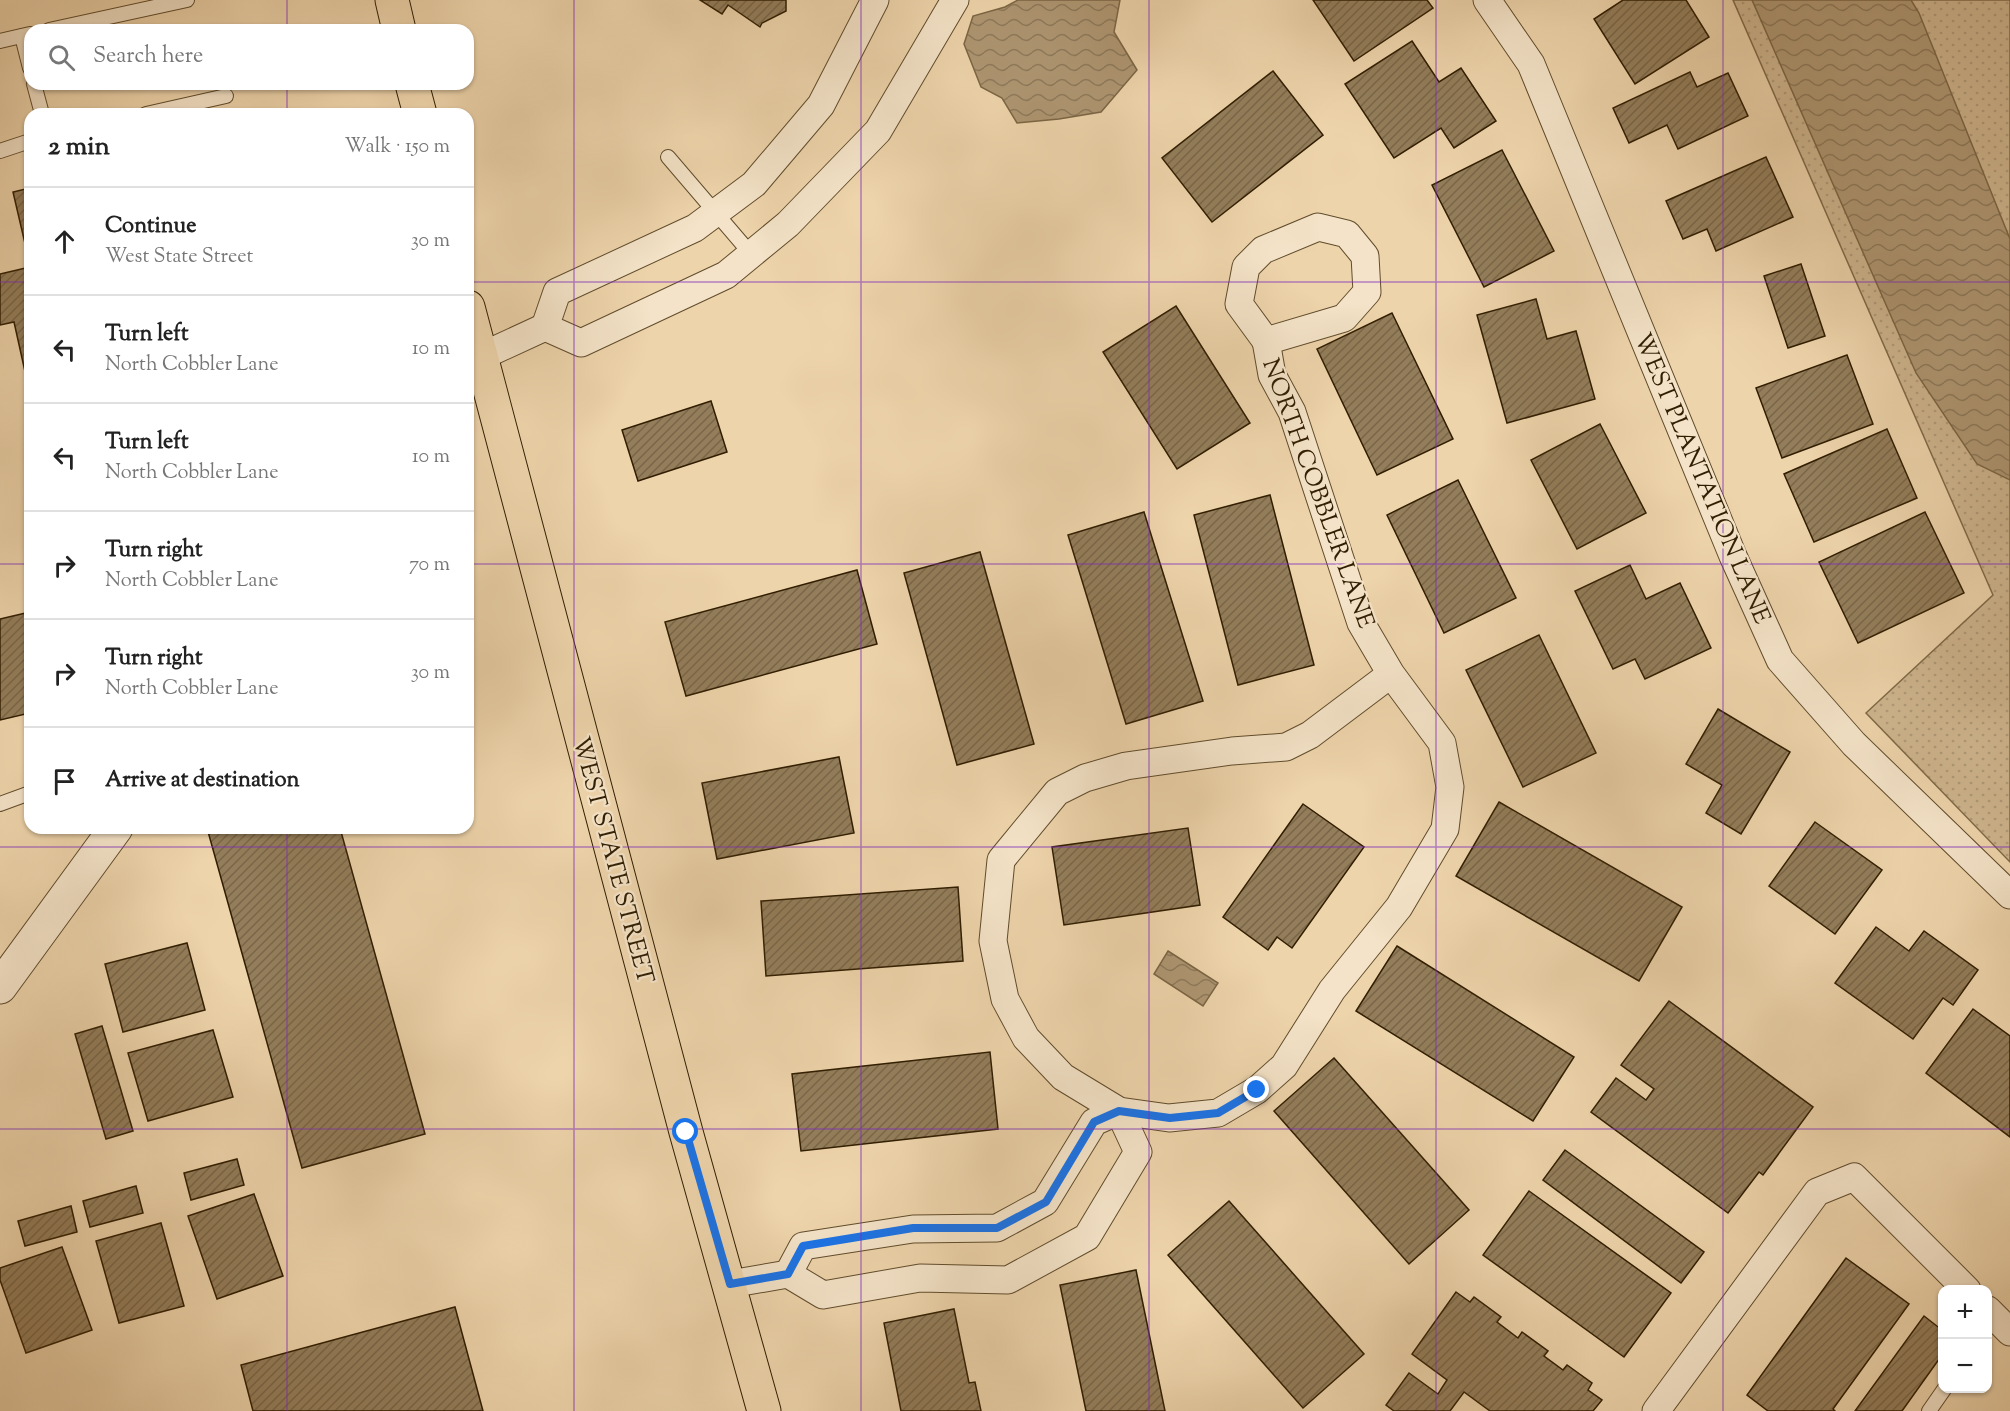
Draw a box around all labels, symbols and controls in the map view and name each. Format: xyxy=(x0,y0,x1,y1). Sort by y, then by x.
search box xyxy=(24,24,474,90)
icon: search xyxy=(45,41,78,74)
text: Search here xyxy=(93,41,203,73)
text: 2 min xyxy=(48,129,110,166)
text: Walk · 150 m xyxy=(344,133,450,162)
text: Continue xyxy=(105,211,196,243)
icon: ahead xyxy=(48,225,81,258)
text: 30 m xyxy=(411,227,450,256)
text: West State Street xyxy=(105,243,253,272)
text: Turn left xyxy=(105,319,188,351)
street label: WEST PLANTATION LANE xyxy=(1624,328,1778,630)
icon: left xyxy=(48,333,81,366)
text: 10 m xyxy=(412,335,450,364)
text: North Cobbler Lane xyxy=(105,351,279,380)
street label: NORTH COBBLER LANE xyxy=(1252,354,1382,634)
text: Turn left xyxy=(105,427,188,459)
icon: left xyxy=(48,441,81,474)
text: 10 m xyxy=(412,443,450,472)
text: North Cobbler Lane xyxy=(105,459,279,488)
text: Turn right xyxy=(105,535,202,567)
icon: right xyxy=(48,549,81,582)
text: 70 m xyxy=(409,551,450,580)
text: North Cobbler Lane xyxy=(105,567,279,596)
text: Turn right xyxy=(105,643,202,675)
icon: right xyxy=(48,657,81,690)
text: 30 m xyxy=(411,659,450,688)
text: North Cobbler Lane xyxy=(105,675,279,704)
street label: WEST STATE STREET xyxy=(563,733,661,988)
icon: arrive xyxy=(48,765,81,798)
text: Arrive at destination xyxy=(105,765,300,797)
route end xyxy=(1243,1076,1269,1102)
route start xyxy=(672,1118,698,1144)
map controls xyxy=(1938,1285,1992,1393)
button: + xyxy=(1938,1285,1992,1339)
button: − xyxy=(1938,1339,1992,1393)

